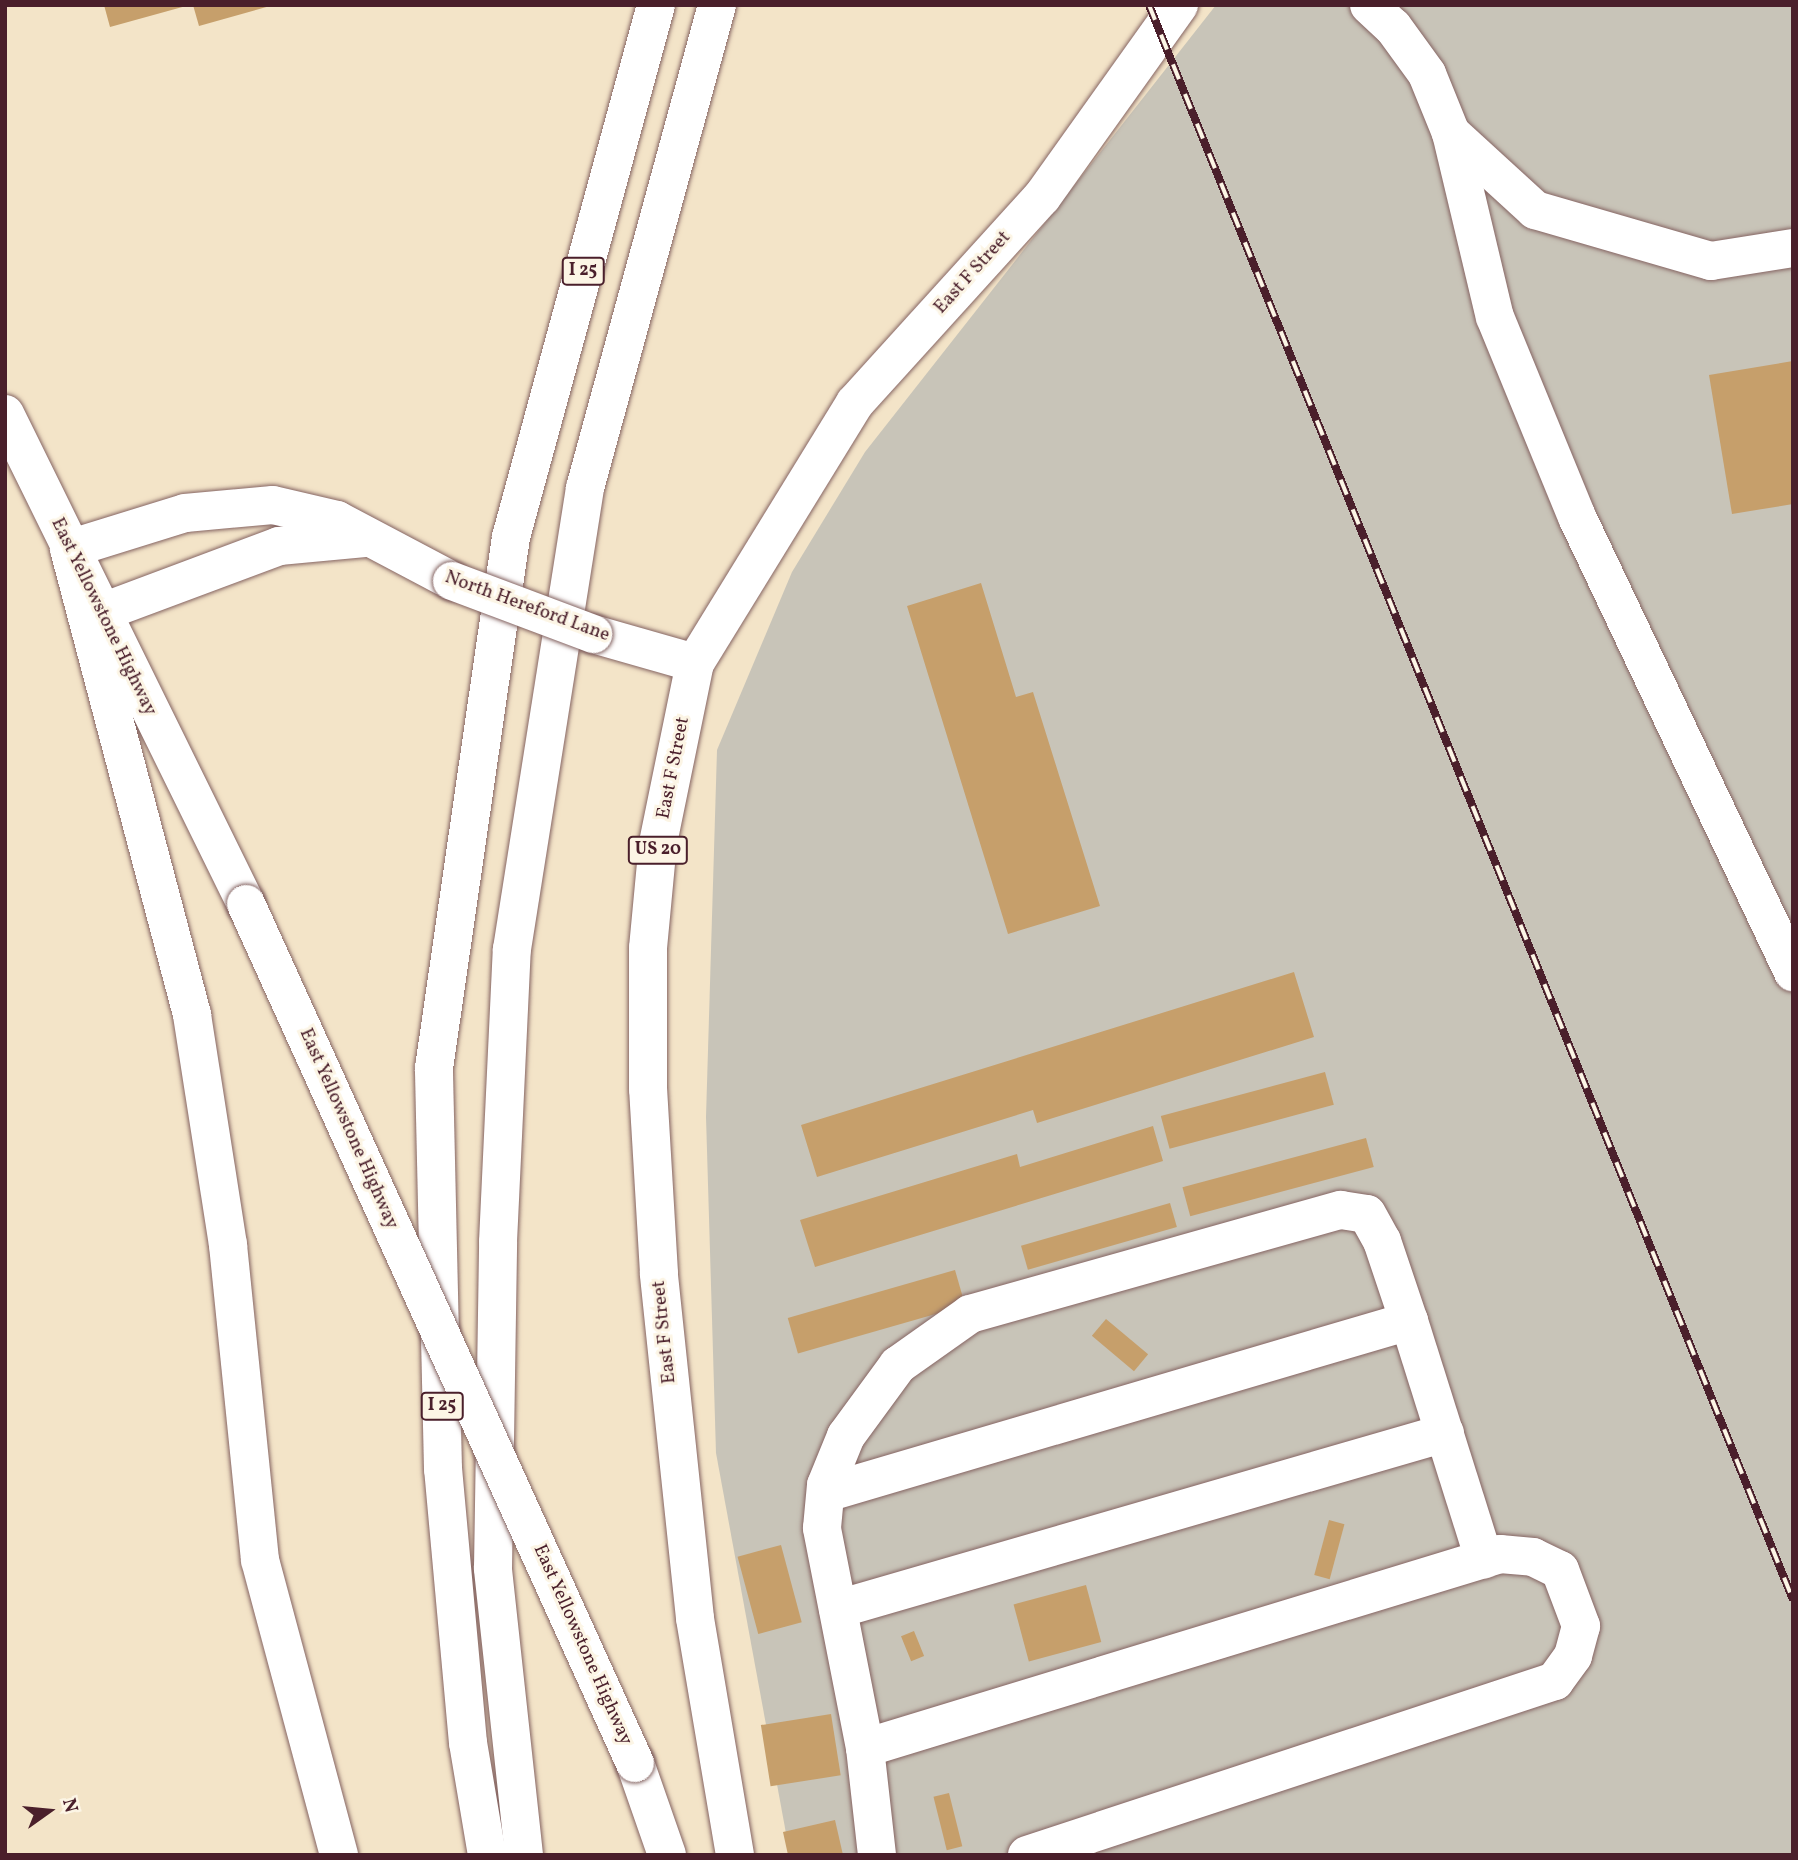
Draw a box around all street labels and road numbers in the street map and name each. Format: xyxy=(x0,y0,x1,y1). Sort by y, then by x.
street label: East F Street xyxy=(930,227,1016,319)
road number: I 25 xyxy=(560,256,606,286)
street label: East Yellowstone Highway xyxy=(45,514,161,720)
street label: North Hereford Lane xyxy=(441,567,613,647)
street label: East F Street xyxy=(653,715,695,821)
road number: US 20 xyxy=(626,836,690,864)
street label: East Yellowstone Highway xyxy=(293,1025,403,1233)
street label: East F Street xyxy=(648,1279,682,1385)
road number: I 25 xyxy=(419,1392,465,1420)
street label: East Yellowstone Highway xyxy=(527,1541,637,1749)

